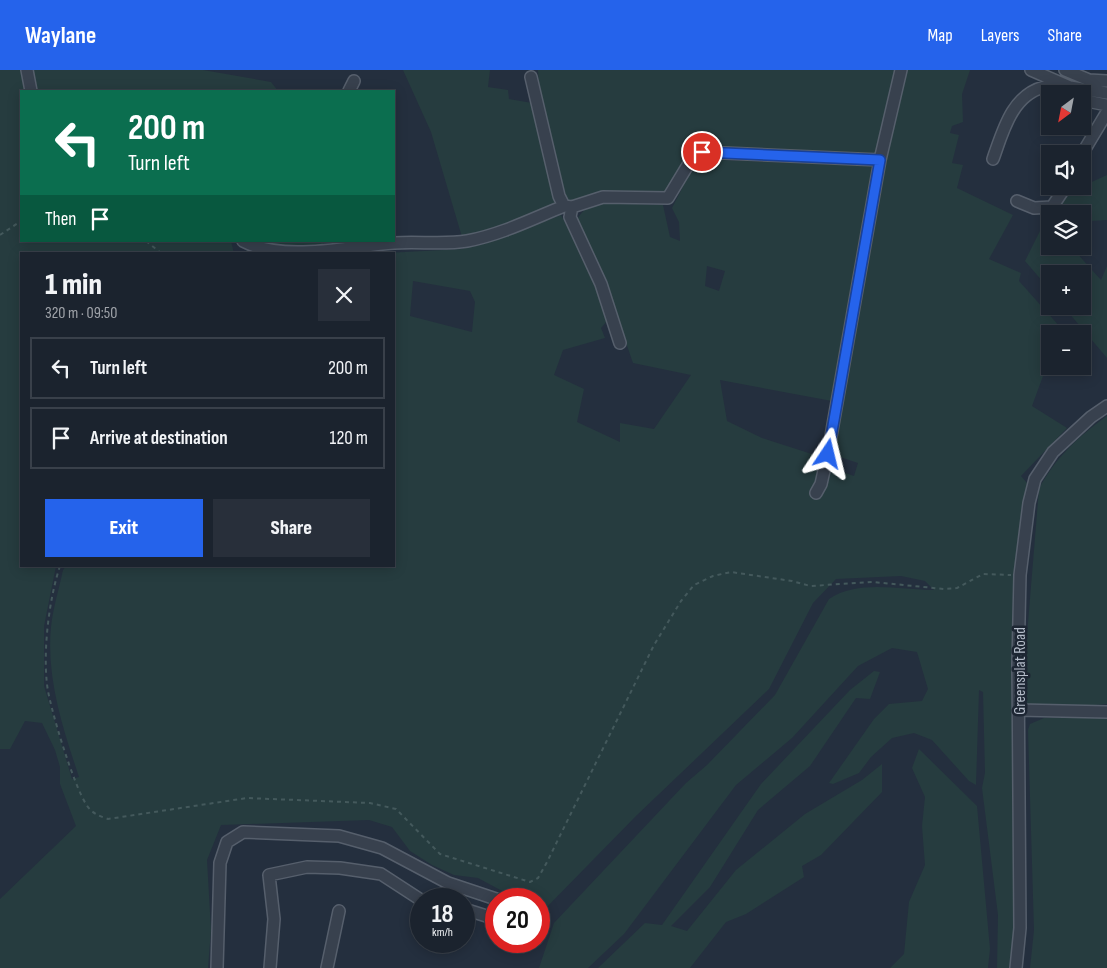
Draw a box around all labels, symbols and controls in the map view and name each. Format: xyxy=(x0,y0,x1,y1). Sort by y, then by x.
text: Waylane xyxy=(25,21,96,50)
text: Map xyxy=(928,25,953,46)
text: Layers xyxy=(981,25,1020,46)
text: Share xyxy=(1048,25,1082,46)
north arrow xyxy=(1041,85,1091,135)
map controls xyxy=(1041,85,1091,375)
text: 200 m xyxy=(128,107,205,150)
icon: left xyxy=(45,110,110,175)
pin xyxy=(681,131,723,173)
icon: arrive xyxy=(688,138,716,166)
button: sound xyxy=(1041,145,1091,195)
text: Turn left xyxy=(128,150,190,177)
icon: arrive xyxy=(86,205,114,233)
button: layers xyxy=(1041,205,1091,255)
text: Then xyxy=(45,208,76,231)
button: + xyxy=(1041,265,1091,315)
text: 1 min xyxy=(45,267,102,303)
button: close xyxy=(318,269,370,321)
text: 320 m · 09:50 xyxy=(45,304,117,323)
button: − xyxy=(1041,325,1091,375)
icon: left xyxy=(47,354,75,382)
text: Turn left xyxy=(90,357,147,380)
text: 200 m xyxy=(328,357,368,380)
icon: arrive xyxy=(47,424,75,452)
text: Arrive at destination xyxy=(90,427,228,450)
text: 120 m xyxy=(330,427,368,450)
position arrow xyxy=(801,427,853,479)
button: Exit xyxy=(45,499,203,557)
button: Share xyxy=(213,499,370,557)
street label: Greensplat Road xyxy=(1011,627,1030,715)
speed limit sign: 20 xyxy=(485,888,550,953)
text: 18 xyxy=(432,899,453,930)
text: km/h xyxy=(432,925,453,940)

